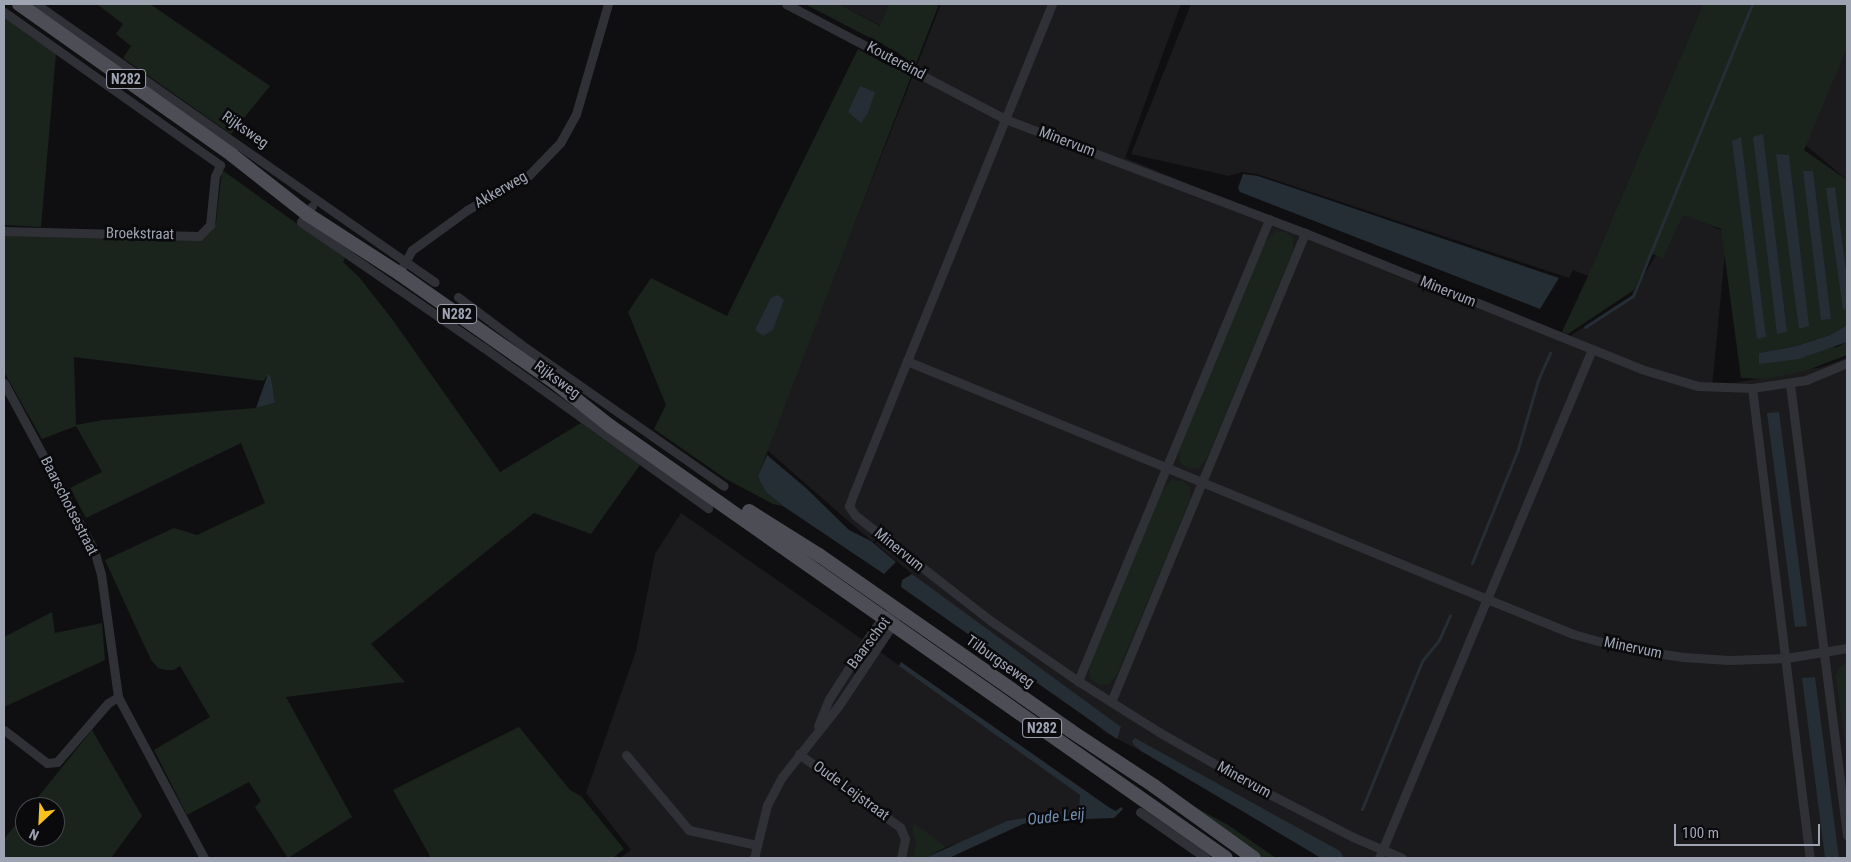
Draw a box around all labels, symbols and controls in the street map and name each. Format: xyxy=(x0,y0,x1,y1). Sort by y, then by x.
street label: Koutereind xyxy=(864,38,928,84)
road number: N282 xyxy=(106,68,146,90)
street label: Rijksweg xyxy=(218,108,272,152)
street label: Minervum xyxy=(1036,123,1098,161)
street label: Akkerweg xyxy=(471,168,531,212)
street label: Broekstraat xyxy=(106,224,174,244)
street label: Minervum xyxy=(1417,273,1479,311)
road number: N282 xyxy=(437,302,477,326)
street label: Rijksweg xyxy=(530,357,584,403)
street label: Baarschotsestraat xyxy=(36,454,102,558)
street label: Minervum xyxy=(871,525,927,575)
street label: Baarschot xyxy=(844,614,894,672)
street label: Tilburgseweg xyxy=(962,632,1038,692)
street label: Minervum xyxy=(1602,633,1664,663)
road number: N282 xyxy=(1022,716,1062,740)
street label: Oude Leijstraat xyxy=(809,757,893,825)
street label: Minervum xyxy=(1214,758,1274,802)
north arrow xyxy=(15,797,65,847)
water label: Oude Leij xyxy=(1027,804,1085,830)
scale bar xyxy=(1676,814,1822,846)
text: 100 m xyxy=(1682,824,1719,842)
text: N xyxy=(27,826,41,844)

